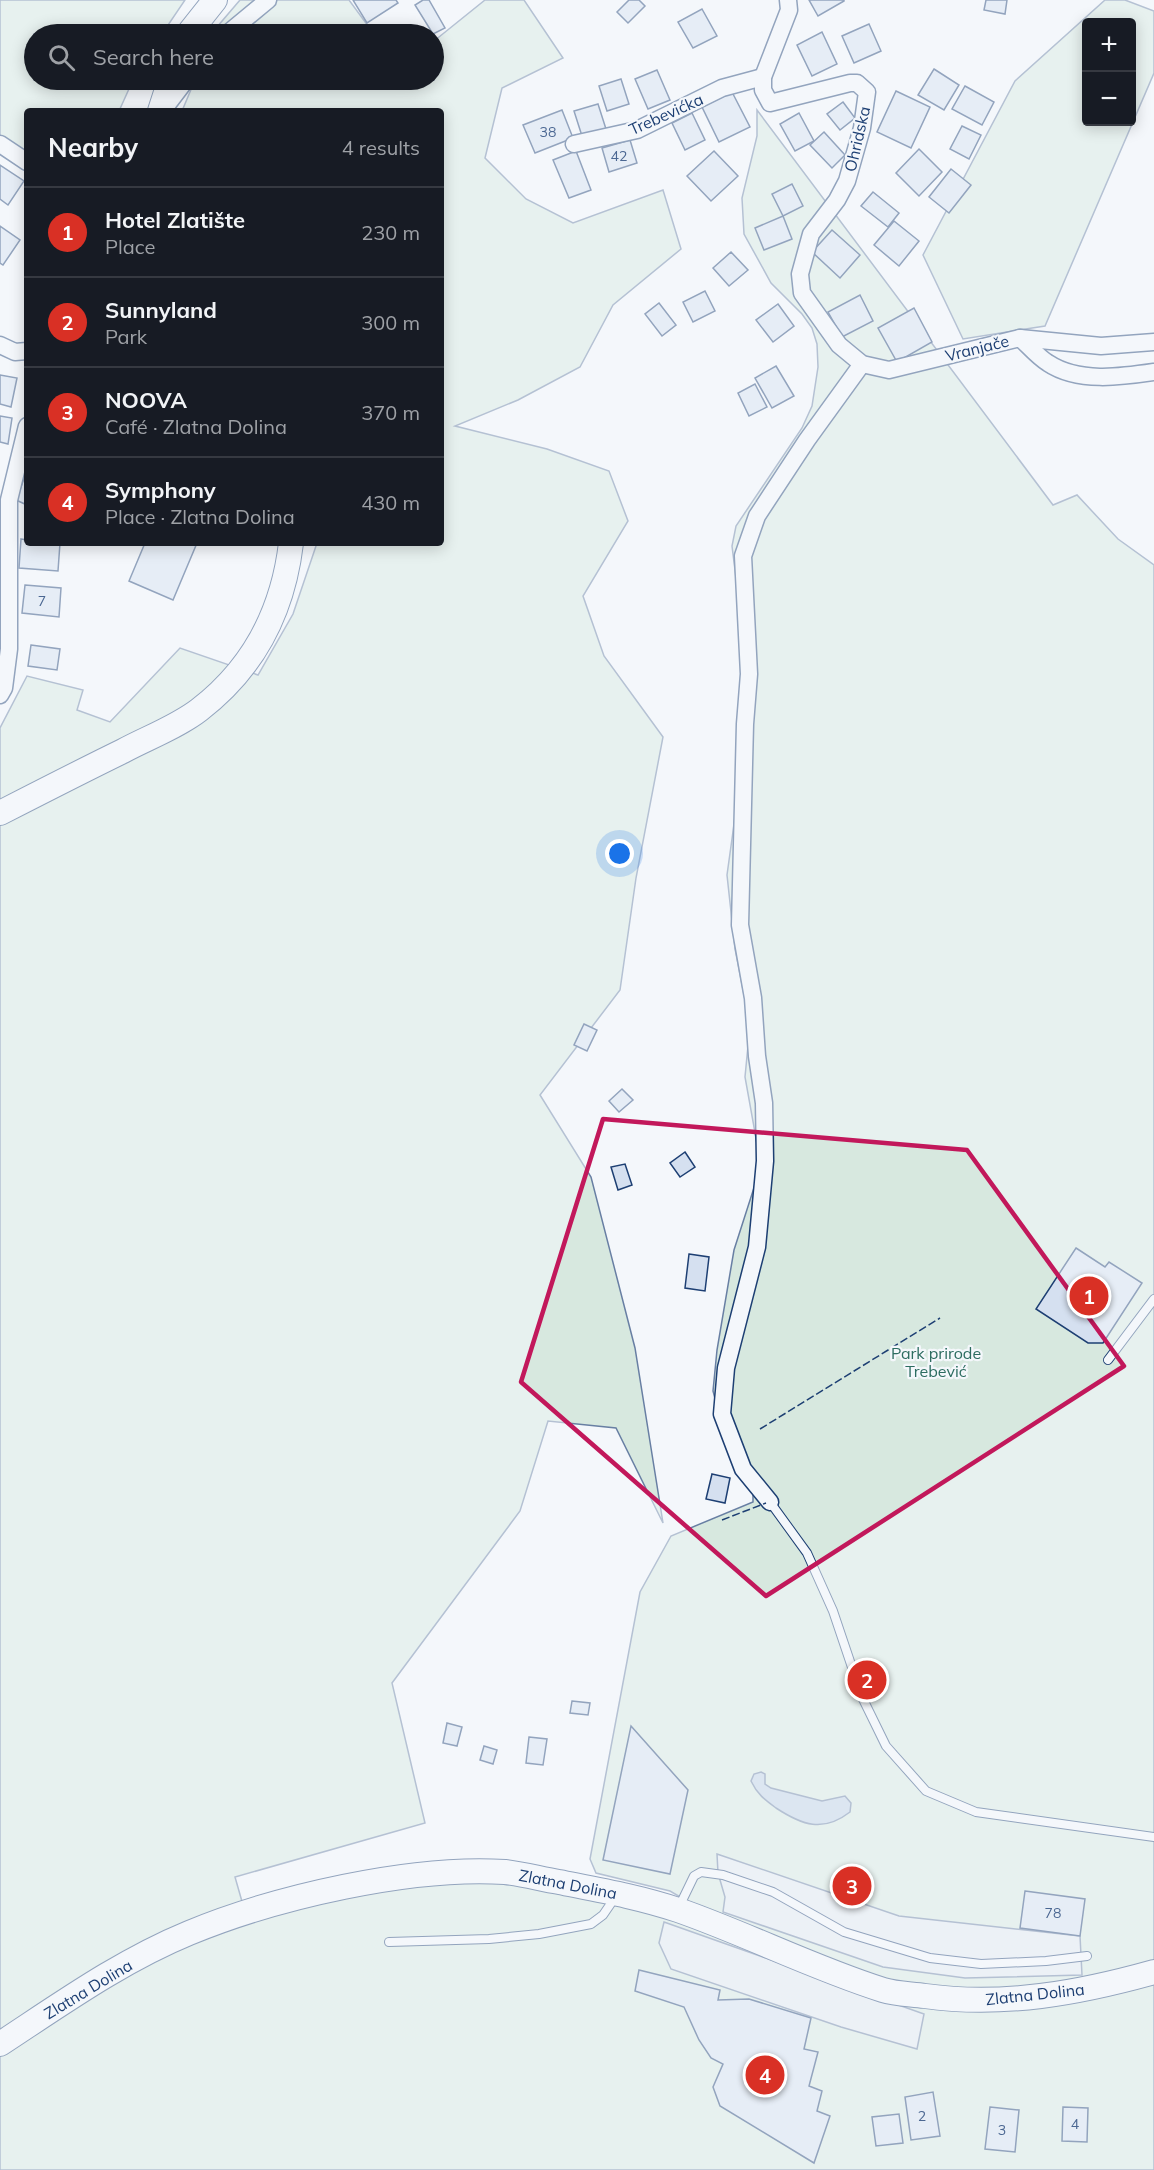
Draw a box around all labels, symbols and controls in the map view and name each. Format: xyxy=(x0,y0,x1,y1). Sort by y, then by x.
map controls xyxy=(1082,18,1136,126)
button: + xyxy=(1082,18,1136,72)
search box xyxy=(24,24,444,90)
icon: search xyxy=(45,41,78,74)
text: Search here xyxy=(93,43,214,71)
button: − xyxy=(1082,72,1136,126)
street label: Trebevićka xyxy=(626,89,706,139)
street label: Ohridska xyxy=(840,104,874,174)
house number: 38 xyxy=(540,123,556,141)
text: Nearby xyxy=(48,131,138,164)
text: 4 results xyxy=(342,135,420,160)
house number: 42 xyxy=(611,147,627,165)
text: Hotel Zlatište xyxy=(105,206,245,234)
text: 1 xyxy=(62,220,74,245)
text: 230 m xyxy=(361,220,420,245)
text: Place xyxy=(105,234,155,259)
text: Sunnyland xyxy=(105,296,217,324)
text: 2 xyxy=(62,310,74,335)
text: 300 m xyxy=(361,310,420,335)
text: Park xyxy=(105,324,147,349)
street label: Vranjače xyxy=(943,330,1011,366)
text: NOOVA xyxy=(105,386,187,414)
text: 3 xyxy=(62,400,74,425)
text: 370 m xyxy=(361,400,420,425)
text: Café · Zlatna Dolina xyxy=(105,414,287,439)
text: Symphony xyxy=(105,476,216,504)
text: 4 xyxy=(62,490,74,515)
text: 430 m xyxy=(361,490,420,515)
text: Place · Zlatna Dolina xyxy=(105,504,295,529)
house number: 7 xyxy=(38,592,46,610)
your location xyxy=(605,839,634,868)
pin: 1 xyxy=(1070,1274,1108,1318)
park label: Park prirode Trebević xyxy=(891,1343,981,1381)
pin: 2 xyxy=(848,1658,886,1702)
pin: 3 xyxy=(832,1864,872,1908)
street label: Zlatna Dolina xyxy=(517,1865,619,1903)
house number: 78 xyxy=(1045,1904,1061,1922)
street label: Zlatna Dolina xyxy=(40,1955,136,2023)
street label: Zlatna Dolina xyxy=(985,1979,1085,2009)
pin: 4 xyxy=(746,2052,784,2098)
house number: 2 xyxy=(918,2107,926,2125)
house number: 4 xyxy=(1071,2115,1080,2133)
house number: 3 xyxy=(998,2121,1006,2139)

